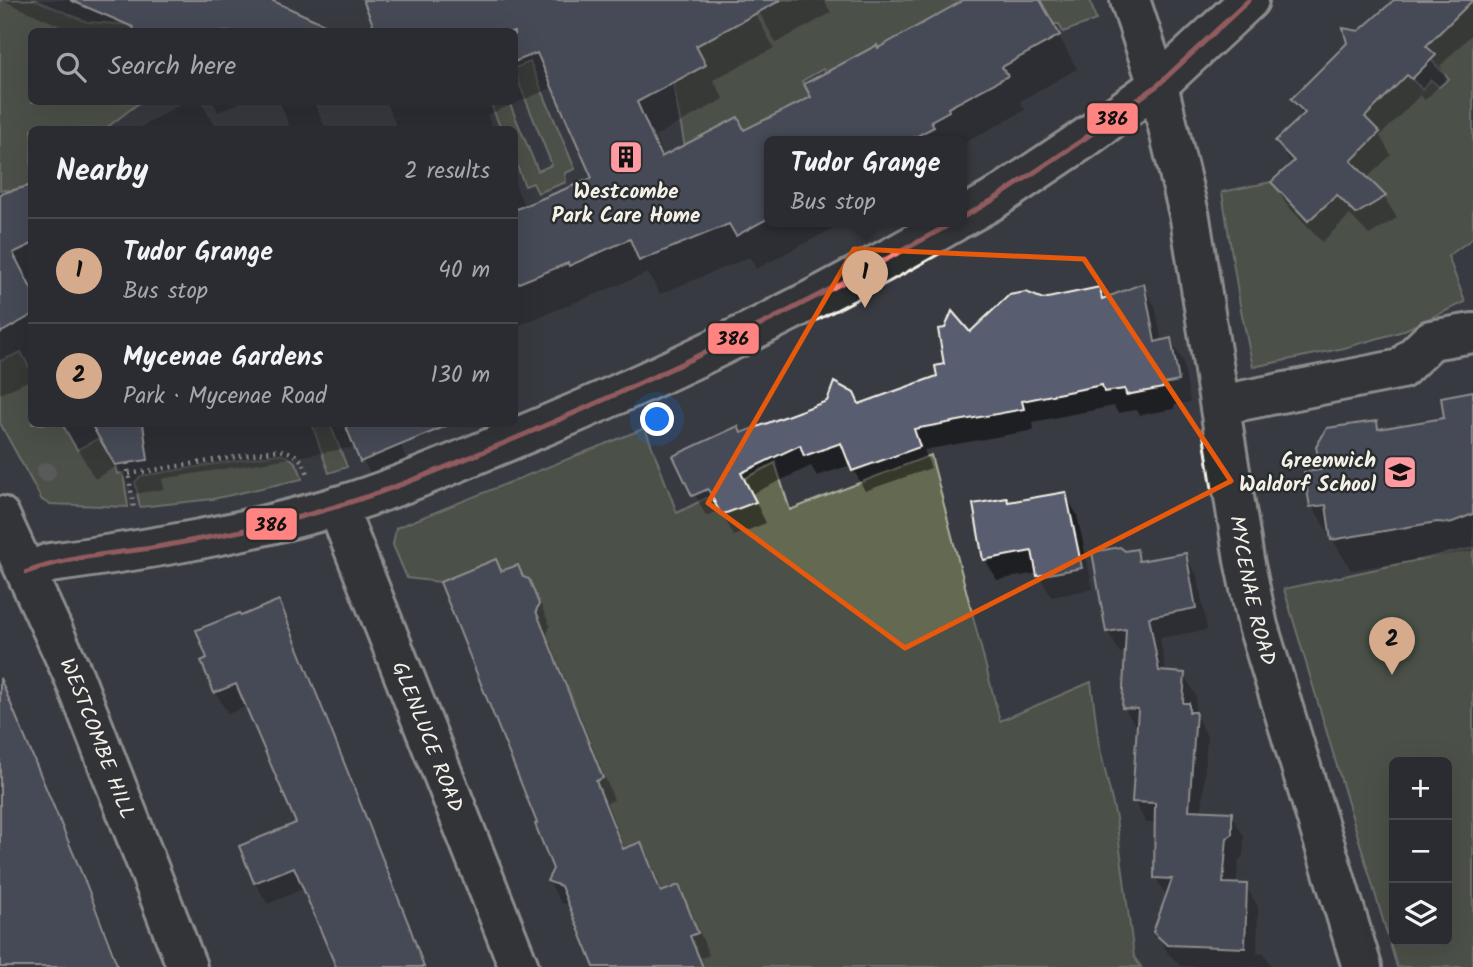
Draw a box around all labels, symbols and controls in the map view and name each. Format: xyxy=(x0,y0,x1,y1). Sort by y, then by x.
search box xyxy=(28,28,518,105)
text: Search here xyxy=(108,46,236,88)
icon: search xyxy=(52,48,90,86)
line badge: 386 xyxy=(1086,102,1139,135)
text: 386 xyxy=(1095,105,1128,135)
popup xyxy=(764,136,967,227)
building icon: Westcombe Park Care Home xyxy=(607,138,645,176)
text: Tudor Grange xyxy=(791,143,940,185)
text: Nearby xyxy=(56,148,148,196)
text: 2 results xyxy=(404,154,490,190)
place label: Westcombe Park Care Home xyxy=(552,176,700,233)
text: Bus stop xyxy=(791,185,875,221)
text: Tudor Grange xyxy=(123,232,273,274)
pin: 1 xyxy=(842,250,888,308)
text: 1 xyxy=(76,253,82,289)
text: 40 m xyxy=(438,253,490,289)
text: Bus stop xyxy=(123,274,208,310)
line badge: 386 xyxy=(707,322,760,355)
text: 386 xyxy=(716,325,749,355)
text: Mycenae Gardens xyxy=(123,337,323,379)
text: 2 xyxy=(72,358,86,394)
text: 130 m xyxy=(431,358,490,394)
text: Park · Mycenae Road xyxy=(123,379,327,415)
your location xyxy=(640,402,674,436)
place label: Greenwich Waldorf School xyxy=(1239,445,1376,502)
school or university icon: Greenwich Waldorf School xyxy=(1381,453,1419,491)
line badge: 386 xyxy=(245,507,298,541)
text: 386 xyxy=(254,511,287,541)
street label: MYCENAE ROAD xyxy=(1219,513,1284,670)
pin: 2 xyxy=(1369,617,1415,675)
street label: WESTCOMBE HILL xyxy=(49,653,143,824)
street label: GLENLUCE ROAD xyxy=(382,657,471,818)
map controls xyxy=(1389,757,1452,946)
button: + xyxy=(1389,757,1452,820)
button: − xyxy=(1389,820,1452,883)
button: layers xyxy=(1389,883,1452,946)

